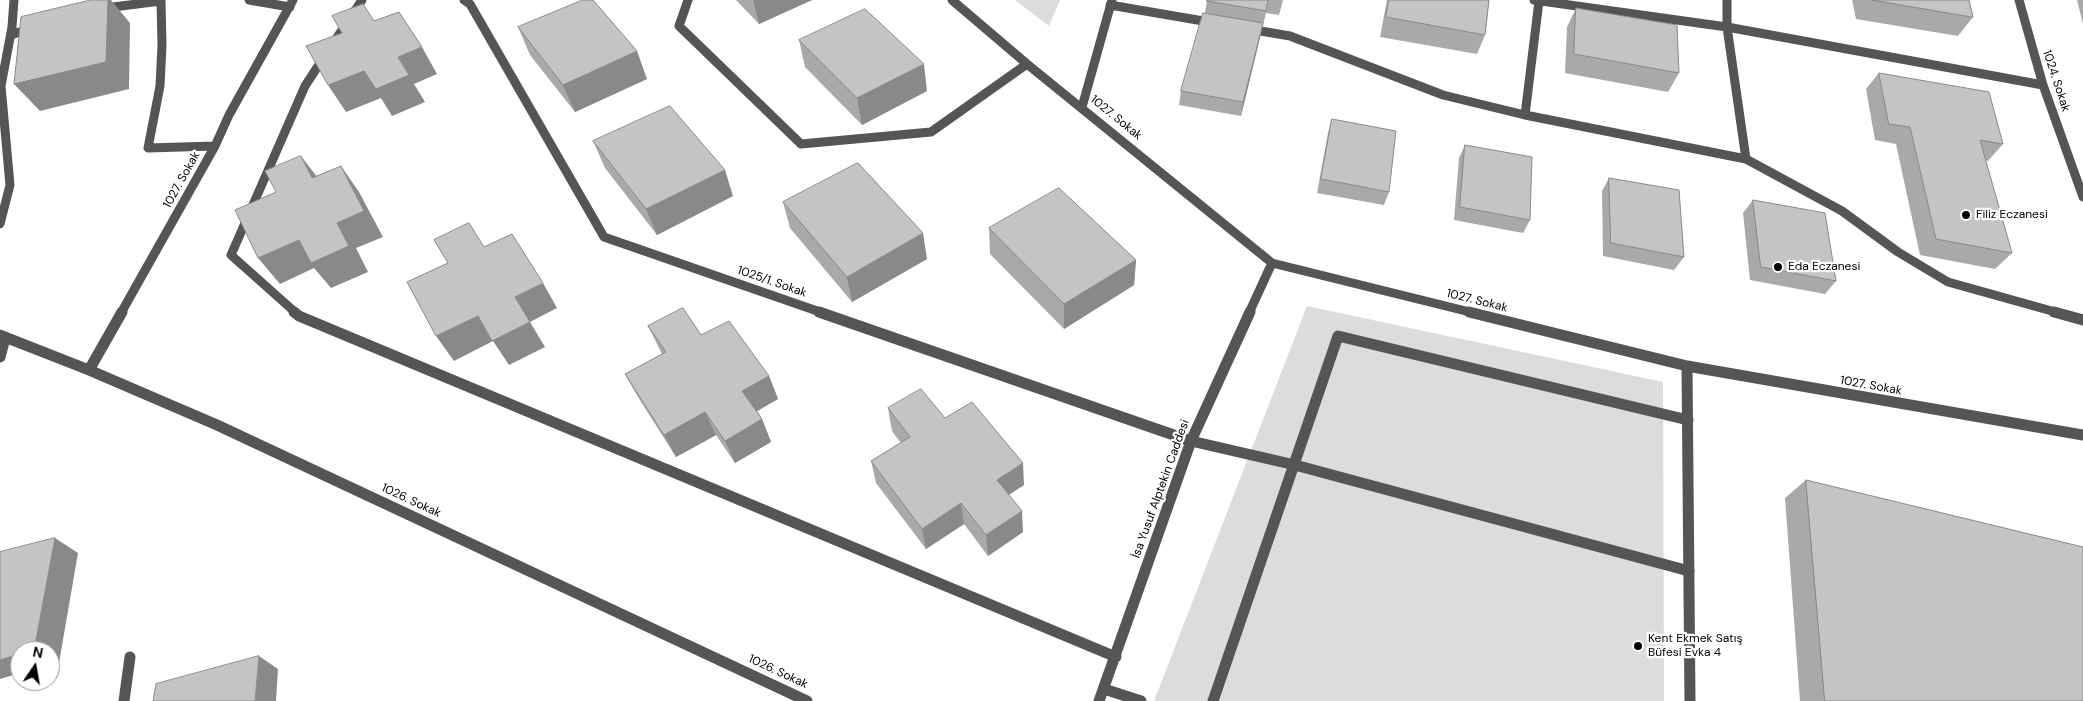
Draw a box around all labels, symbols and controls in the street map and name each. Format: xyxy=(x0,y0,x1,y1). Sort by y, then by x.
street label: 1024. Sokak xyxy=(2039,48,2073,114)
street label: 1027. Sokak xyxy=(1087,93,1145,143)
street label: 1027. Sokak xyxy=(161,149,203,211)
place label: Filiz Eczanesi xyxy=(1976,208,2048,222)
marker: Filiz Eczanesi xyxy=(1960,209,1972,221)
place label: Eda Eczanesi xyxy=(1788,260,1860,274)
marker: Eda Eczanesi xyxy=(1772,261,1784,273)
street label: 1025/1. Sokak xyxy=(735,263,809,301)
street label: 1027. Sokak xyxy=(1445,286,1509,316)
street label: 1027. Sokak xyxy=(1839,373,1903,399)
street label: İsa Yusuf Alptekin Caddesi xyxy=(1129,418,1193,560)
street label: 1026. Sokak xyxy=(379,481,443,521)
place label: Kent Ekmek Satış Büfesi Evka 4 xyxy=(1648,632,1743,660)
marker: Kent Ekmek Satış Büfesi Evka 4 xyxy=(1632,640,1644,652)
north arrow xyxy=(10,641,60,691)
text: N xyxy=(31,642,45,662)
street label: 1026. Sokak xyxy=(746,652,810,692)

